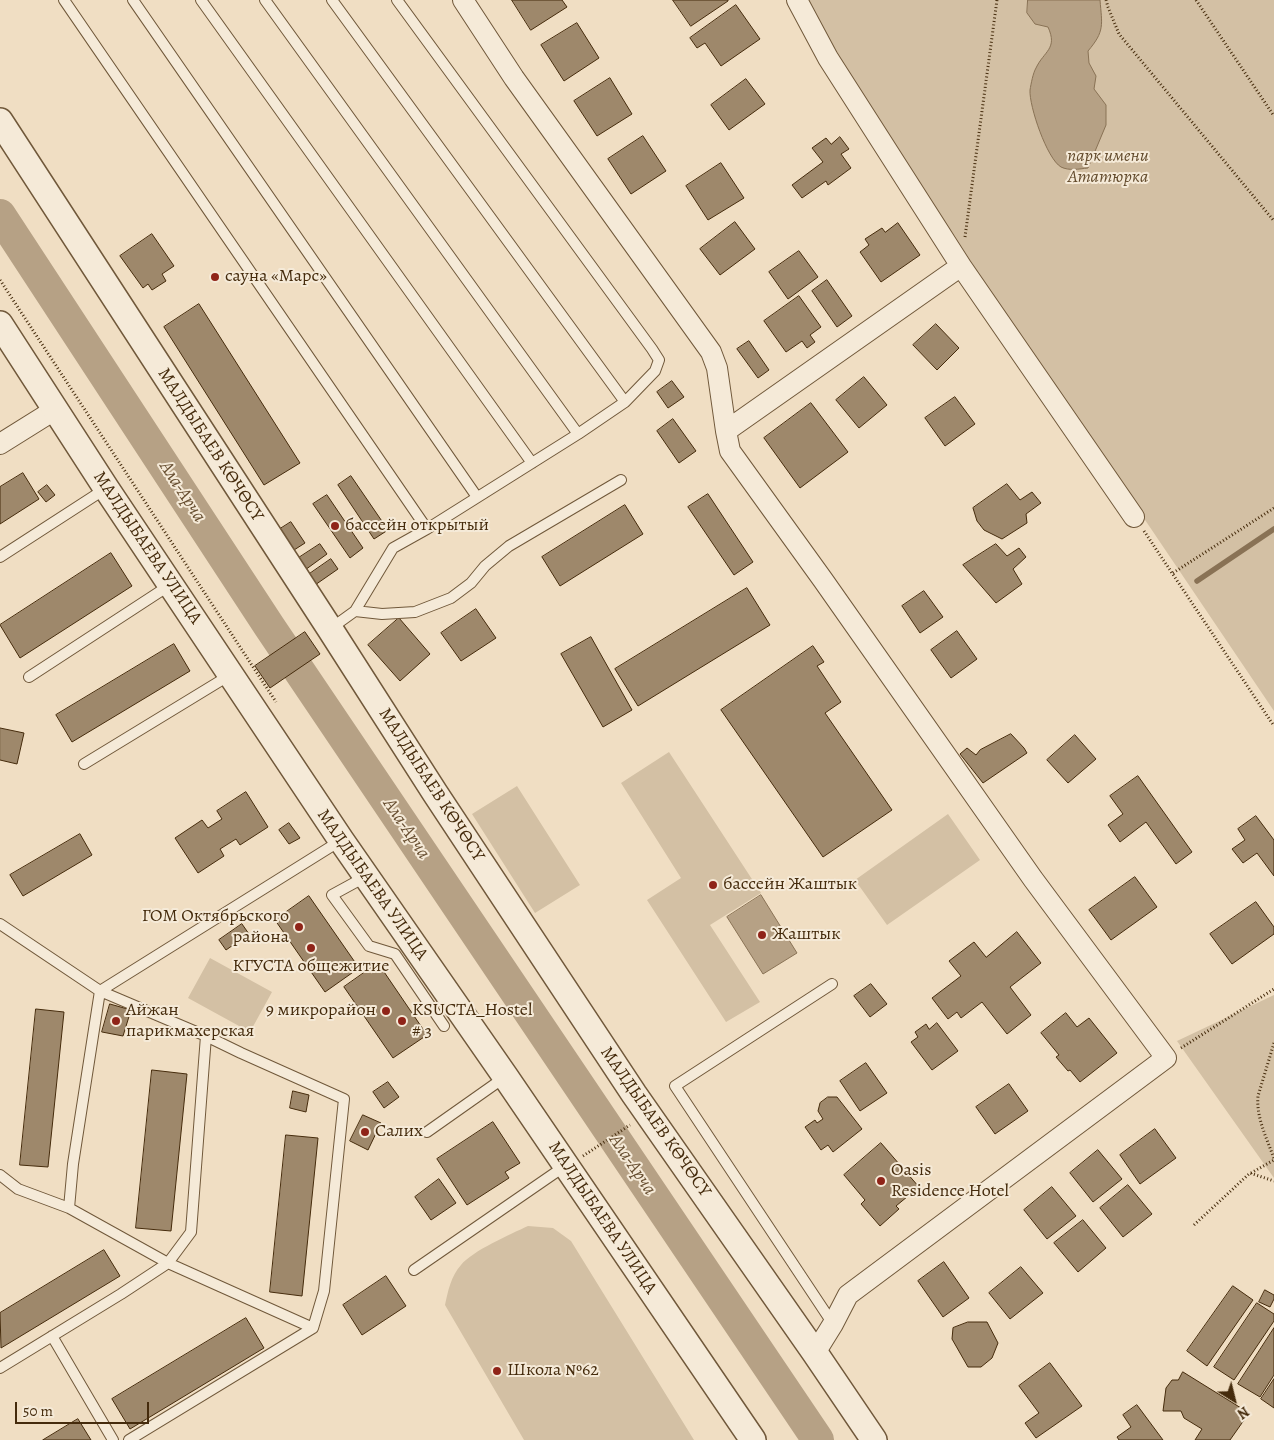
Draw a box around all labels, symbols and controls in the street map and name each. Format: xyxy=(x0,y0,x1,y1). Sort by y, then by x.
park label: парк имени Ататюрка xyxy=(1067,146,1149,188)
place label: сауна «Марс» xyxy=(225,266,327,288)
marker: сауна «Марс» xyxy=(209,271,221,283)
street label: МАЛДЫБАЕВ КӨЧӨСҮ xyxy=(152,364,268,526)
water label: Ала-Арча xyxy=(154,457,210,527)
street label: МАЛДЫБАЕВА УЛИЦА xyxy=(88,468,206,628)
place label: бассейн открытый xyxy=(345,515,489,537)
marker: бассейн открытый xyxy=(329,520,341,532)
street label: МАЛДЫБАЕВ КӨЧӨСҮ xyxy=(373,704,489,866)
water label: Ала-Арча xyxy=(377,794,435,864)
street label: МАЛДЫБАЕВА УЛИЦА xyxy=(312,805,432,965)
place label: бассейн Жаштык xyxy=(723,874,857,896)
marker: бассейн Жаштык xyxy=(707,879,719,891)
place label: ГОМ Октябрьского района xyxy=(142,906,289,949)
marker: ГОМ Октябрьского района xyxy=(293,921,305,933)
place label: Жаштык xyxy=(772,924,841,946)
marker: Жаштык xyxy=(756,929,768,941)
marker: КГУСТА общежитие xyxy=(305,942,317,954)
place label: КГУСТА общежитие xyxy=(233,956,389,978)
place label: Айжан парикмахерская xyxy=(126,1000,254,1042)
place label: 9 микрорайон xyxy=(266,1000,376,1022)
place label: KSUCTA_Hostel # 3 xyxy=(412,1000,532,1042)
marker: 9 микрорайон xyxy=(380,1005,392,1017)
marker: Айжан парикмахерская xyxy=(110,1015,122,1027)
marker: KSUCTA_Hostel # 3 xyxy=(396,1015,408,1027)
street label: МАЛДЫБАЕВ КӨЧӨСҮ xyxy=(595,1043,715,1201)
place label: Салих xyxy=(375,1121,423,1143)
marker: Салих xyxy=(359,1126,371,1138)
water label: Ала-Арча xyxy=(603,1130,661,1200)
street label: МАЛДЫБАЕВА УЛИЦА xyxy=(543,1138,661,1298)
place label: Oasis Residence Hotel xyxy=(891,1160,1009,1202)
marker: Oasis Residence Hotel xyxy=(875,1175,887,1187)
place label: Школа №62 xyxy=(507,1360,599,1382)
marker: Школа №62 xyxy=(491,1365,503,1377)
north arrow xyxy=(1209,1375,1259,1425)
scale bar xyxy=(18,1392,151,1424)
text: 50 m xyxy=(23,1401,53,1421)
text: N xyxy=(1233,1402,1253,1423)

